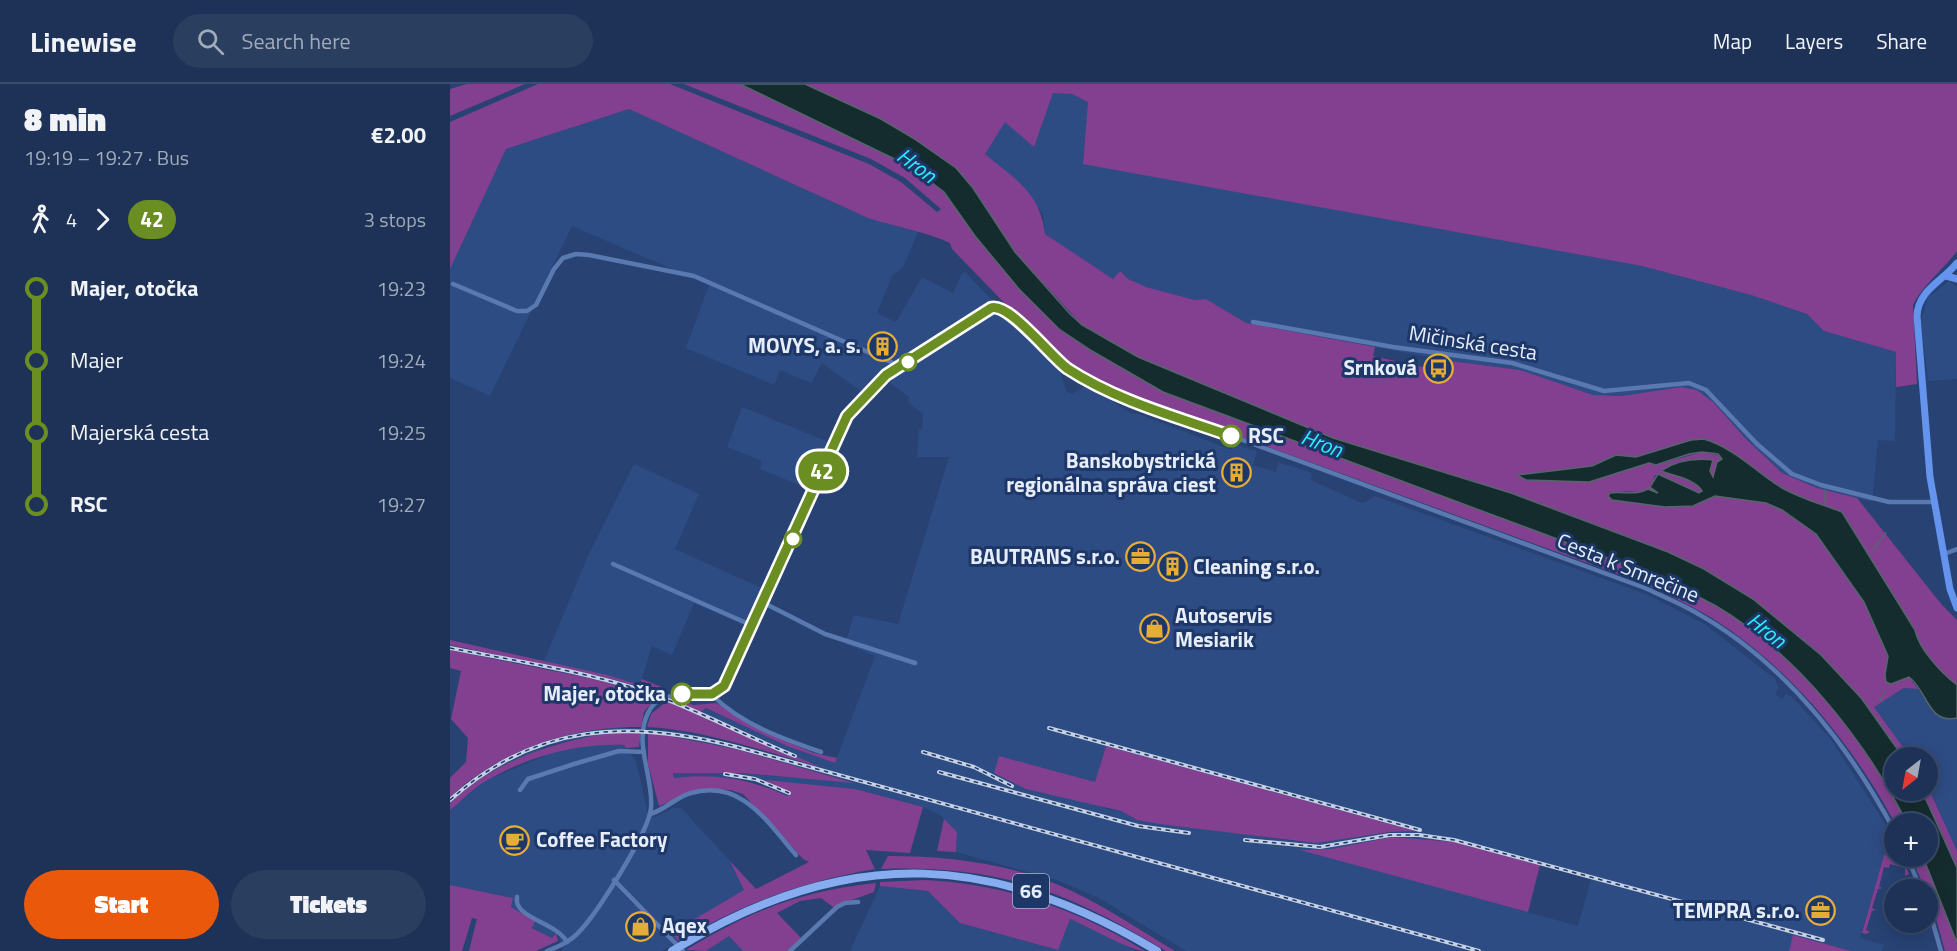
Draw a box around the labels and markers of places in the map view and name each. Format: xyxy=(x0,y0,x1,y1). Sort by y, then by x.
place label: MOVYS, a. s. xyxy=(748,329,861,361)
building icon: MOVYS, a. s. xyxy=(866,330,898,362)
place label: Srnková xyxy=(1343,351,1417,383)
bus stop icon: Srnková xyxy=(1422,352,1454,384)
unlabelled marker xyxy=(899,353,917,371)
place label: RSC xyxy=(1248,419,1284,451)
marker: RSC xyxy=(1220,425,1242,447)
place label: Banskobystrická regionálna správa ciest xyxy=(1006,444,1216,500)
building icon: Banskobystrická regionálna správa ciest xyxy=(1221,457,1253,489)
unlabelled marker xyxy=(784,530,802,548)
place label: BAUTRANS s.r.o. xyxy=(970,540,1120,572)
office icon: BAUTRANS s.r.o. xyxy=(1125,541,1157,573)
place label: Cleaning s.r.o. xyxy=(1193,550,1320,582)
building icon: Cleaning s.r.o. xyxy=(1156,551,1188,583)
place label: Autoservis Mesiarik xyxy=(1175,599,1272,655)
shop icon: Autoservis Mesiarik xyxy=(1138,612,1170,644)
place label: Majer, otočka xyxy=(543,677,666,709)
marker: Majer, otočka xyxy=(671,683,693,705)
place label: Coffee Factory xyxy=(536,823,668,855)
cafe icon: Coffee Factory xyxy=(499,824,531,856)
place label: TEMPRA s.r.o. xyxy=(1673,894,1800,926)
office icon: TEMPRA s.r.o. xyxy=(1805,895,1837,927)
place label: Aqex xyxy=(662,909,707,941)
shop icon: Aqex xyxy=(625,910,657,942)

